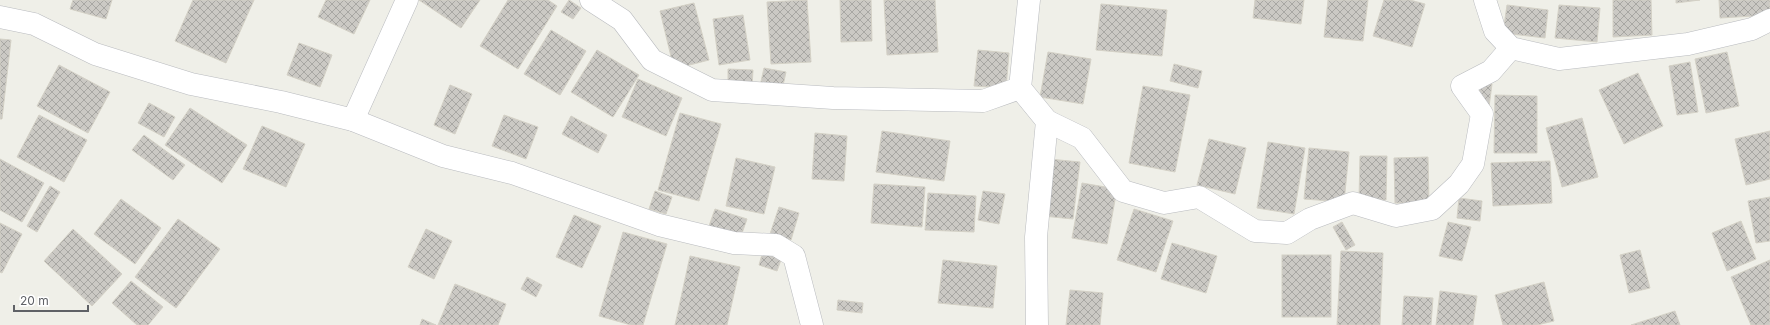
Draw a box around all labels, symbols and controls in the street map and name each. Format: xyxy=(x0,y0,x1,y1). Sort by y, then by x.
scale bar xyxy=(14,287,88,313)
text: 20 m xyxy=(20,293,49,308)

